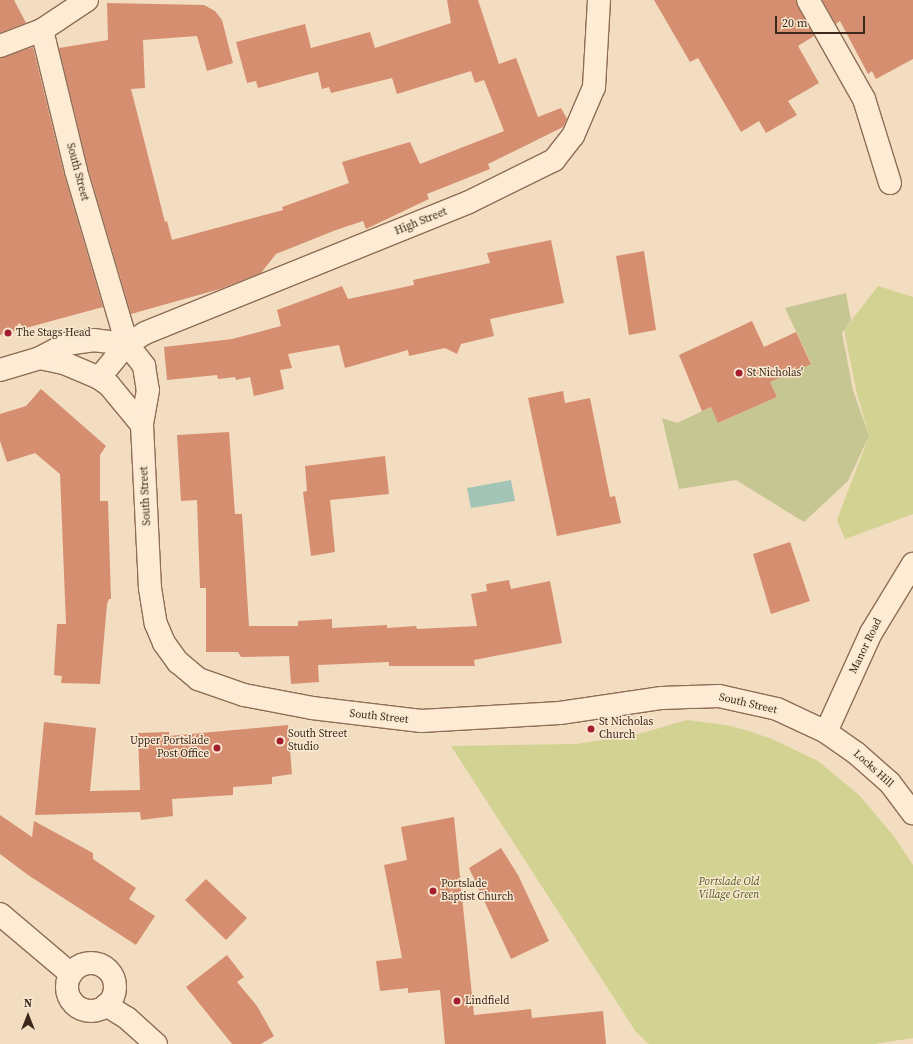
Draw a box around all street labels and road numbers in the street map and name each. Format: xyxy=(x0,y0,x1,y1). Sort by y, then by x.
street label: South Street xyxy=(63,142,91,202)
street label: High Street xyxy=(393,206,449,238)
street label: South Street xyxy=(138,466,154,526)
street label: Manor Road xyxy=(847,616,885,676)
street label: South Street xyxy=(718,691,778,717)
street label: South Street xyxy=(349,707,409,727)
street label: Locks Hill xyxy=(850,748,896,790)

